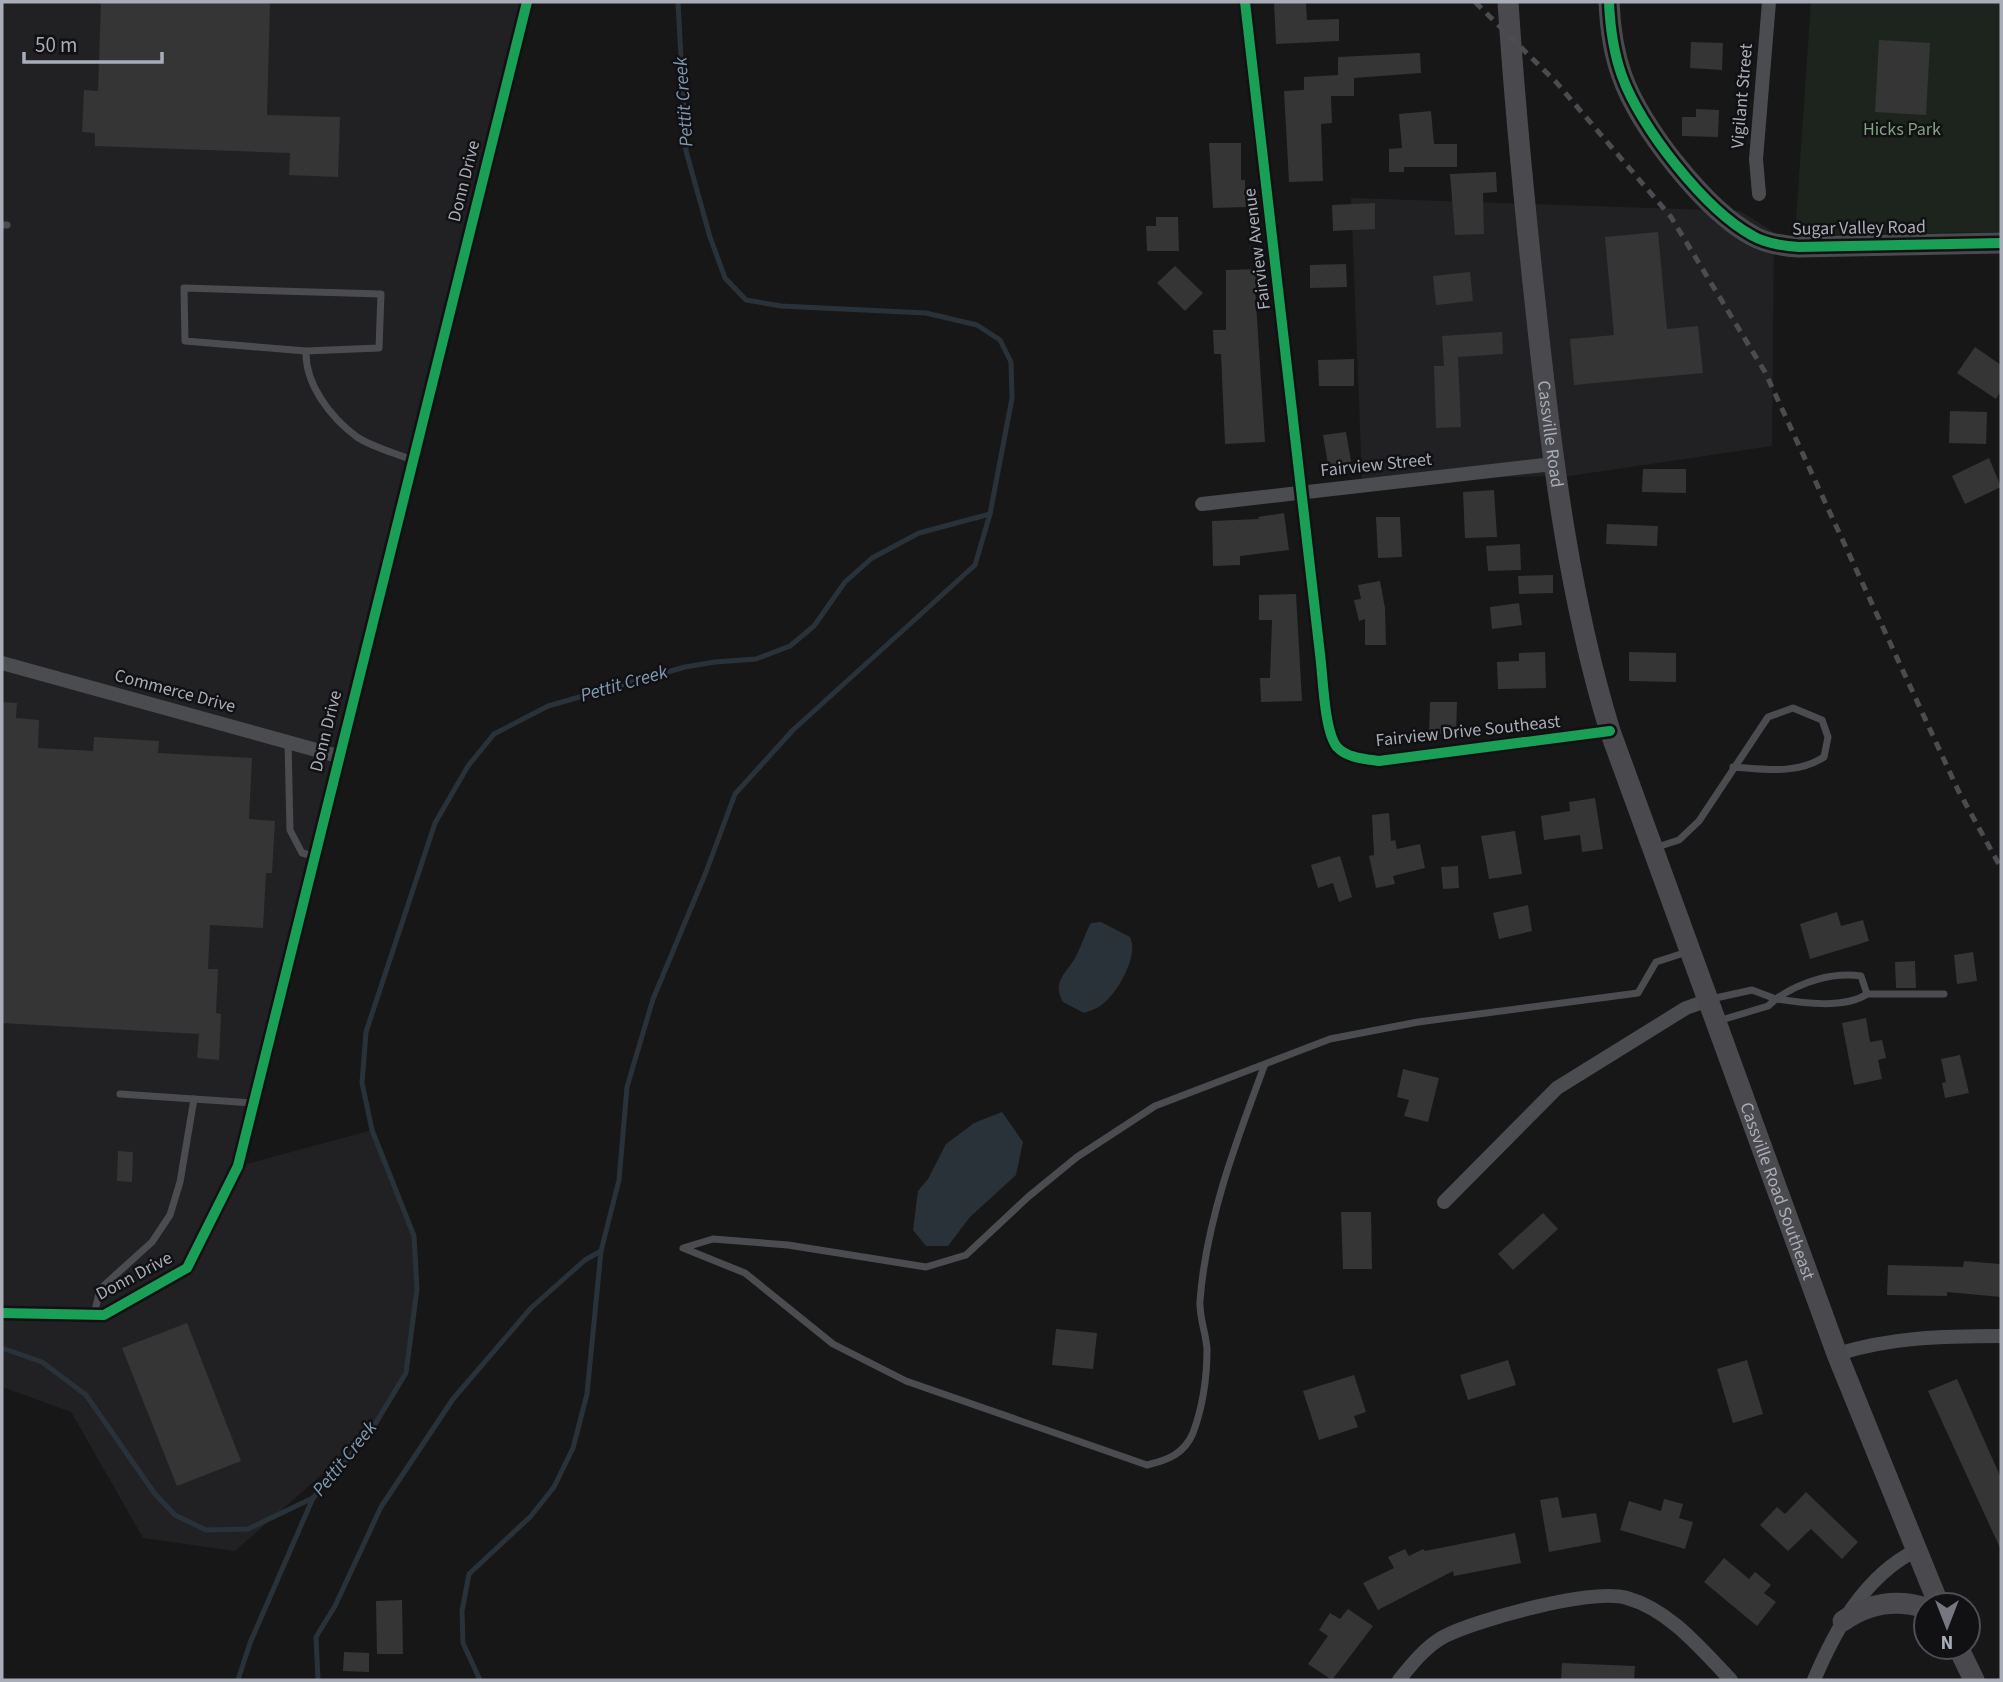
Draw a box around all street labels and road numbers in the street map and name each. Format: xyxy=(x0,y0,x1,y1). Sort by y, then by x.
street label: Vigilant Street xyxy=(1725,42,1759,150)
street label: Donn Drive xyxy=(442,138,486,224)
street label: Fairview Avenue xyxy=(1237,187,1277,311)
street label: Sugar Valley Road xyxy=(1792,214,1926,242)
street label: Cassville Road xyxy=(1531,379,1570,489)
street label: Fairview Street xyxy=(1319,447,1433,483)
street label: Commerce Drive xyxy=(112,663,238,719)
street label: Donn Drive xyxy=(304,688,348,774)
street label: Fairview Drive Southeast xyxy=(1374,709,1562,753)
street label: Cassville Road Southeast xyxy=(1734,1099,1821,1283)
street label: Donn Drive xyxy=(91,1245,177,1307)

